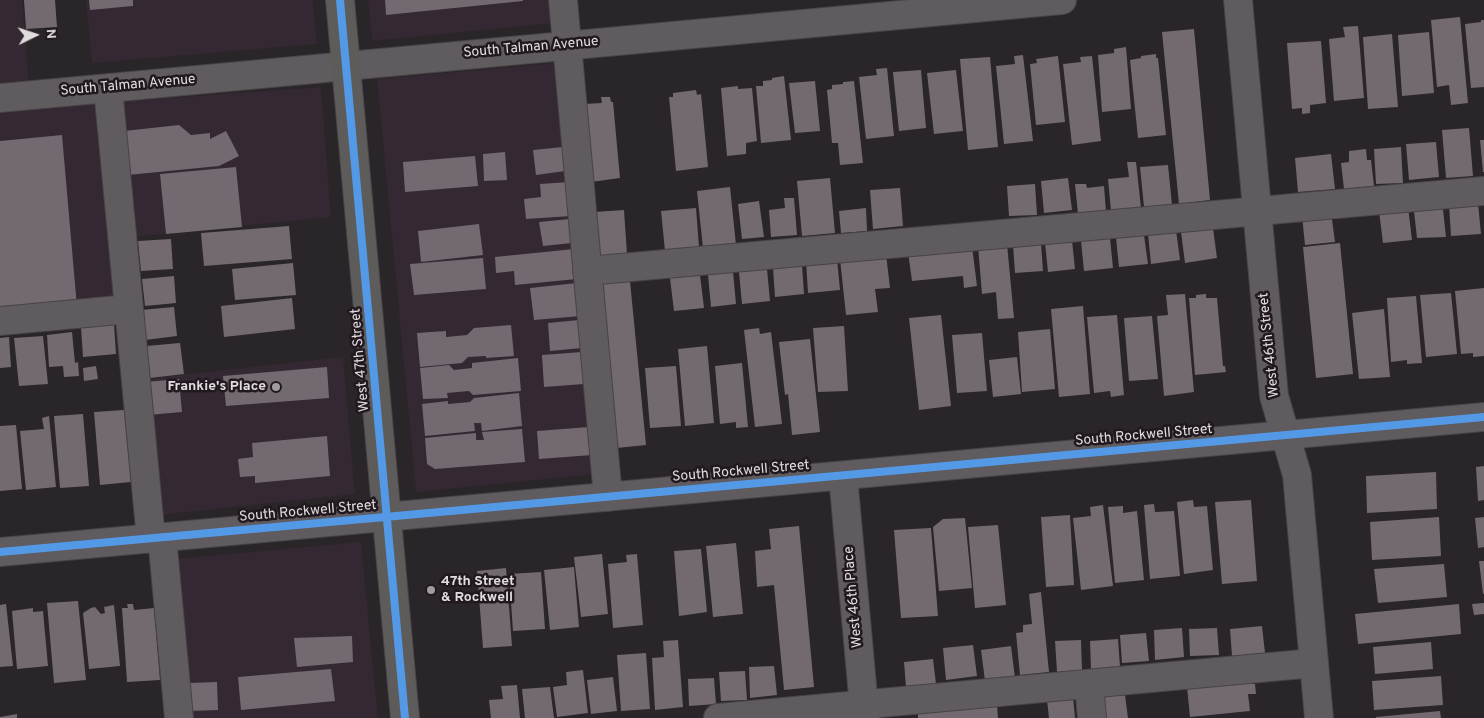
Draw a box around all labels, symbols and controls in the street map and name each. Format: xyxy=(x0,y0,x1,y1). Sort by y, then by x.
north arrow xyxy=(10,10,60,60)
text: N xyxy=(42,28,59,40)
street label: South Talman Avenue xyxy=(463,34,599,62)
street label: South Talman Avenue xyxy=(60,72,196,100)
street label: West 46th Street xyxy=(1256,292,1284,398)
street label: West 47th Street xyxy=(348,307,374,413)
place label: Frankie's Place xyxy=(168,379,266,395)
marker: Frankie's Place xyxy=(270,381,282,393)
street label: South Rockwell Street xyxy=(1075,422,1213,450)
street label: South Rockwell Street xyxy=(672,458,810,486)
street label: South Rockwell Street xyxy=(239,498,377,526)
street label: West 46th Place xyxy=(841,546,867,648)
place label: 47th Street & Rockwell xyxy=(441,574,514,606)
marker: 47th Street & Rockwell xyxy=(425,584,437,596)

